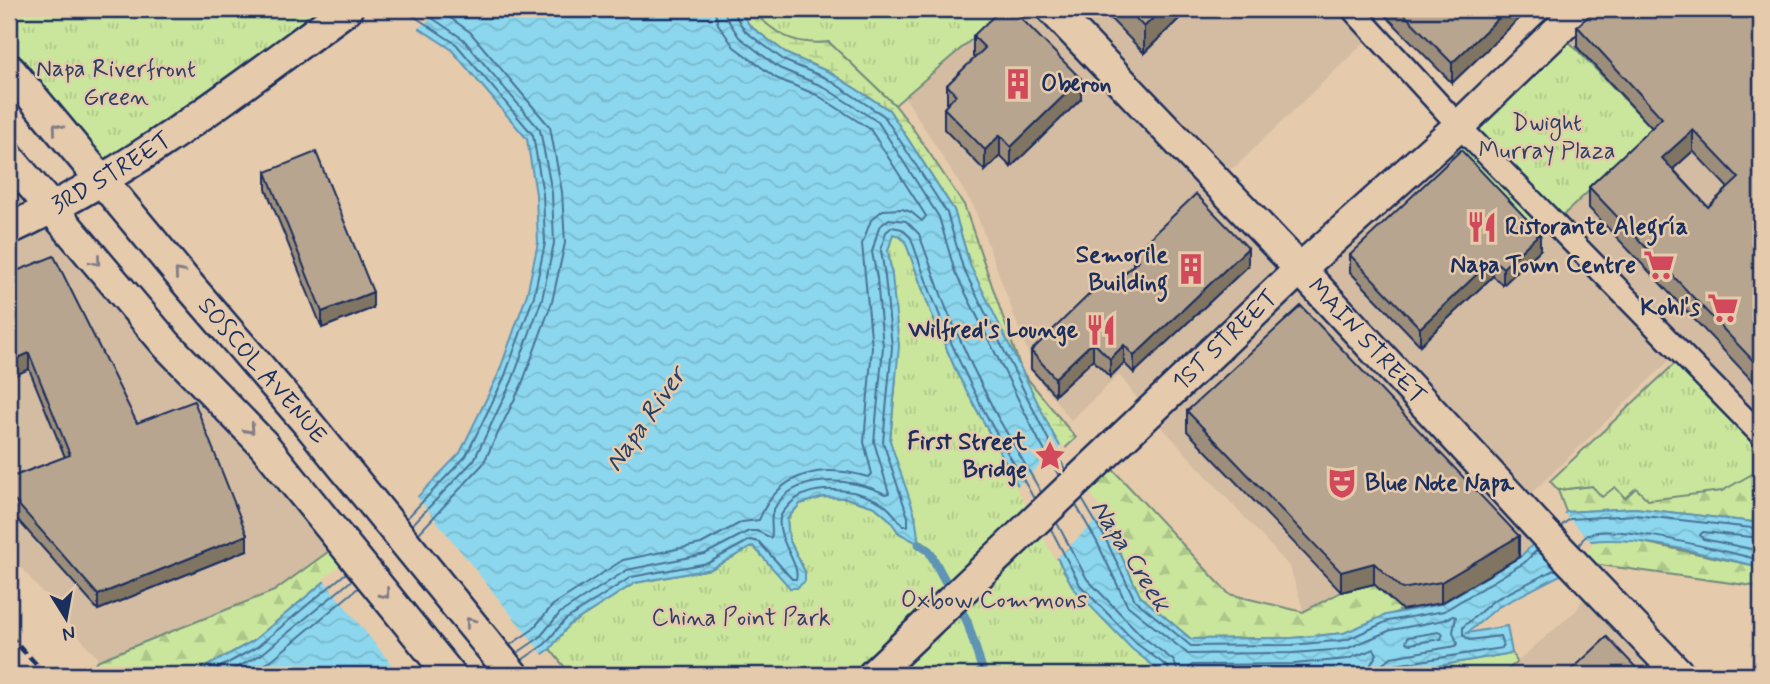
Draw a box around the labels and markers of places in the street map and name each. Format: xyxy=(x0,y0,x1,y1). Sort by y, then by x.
building icon: Oberon xyxy=(1001,67,1035,101)
place label: Oberon xyxy=(1041,69,1112,100)
restaurant icon: Ristorante Alegría xyxy=(1465,210,1499,244)
place label: Ristorante Alegría xyxy=(1505,212,1688,246)
place label: Semorile Building xyxy=(1076,240,1168,302)
supermarket icon: Napa Town Centre xyxy=(1642,248,1676,282)
place label: Napa Town Centre xyxy=(1450,250,1636,281)
building icon: Semorile Building xyxy=(1174,252,1208,286)
supermarket icon: Kohl's xyxy=(1706,291,1740,325)
place label: Kohl's xyxy=(1640,293,1700,324)
restaurant icon: Wilfred's Lounge xyxy=(1084,313,1118,347)
place label: Wilfred's Lounge xyxy=(907,315,1079,347)
place label: First Street Bridge xyxy=(907,427,1028,487)
place icon: First Street Bridge xyxy=(1033,439,1067,473)
theatre icon: Blue Note Napa xyxy=(1325,466,1359,500)
place label: Blue Note Napa xyxy=(1365,468,1514,499)

